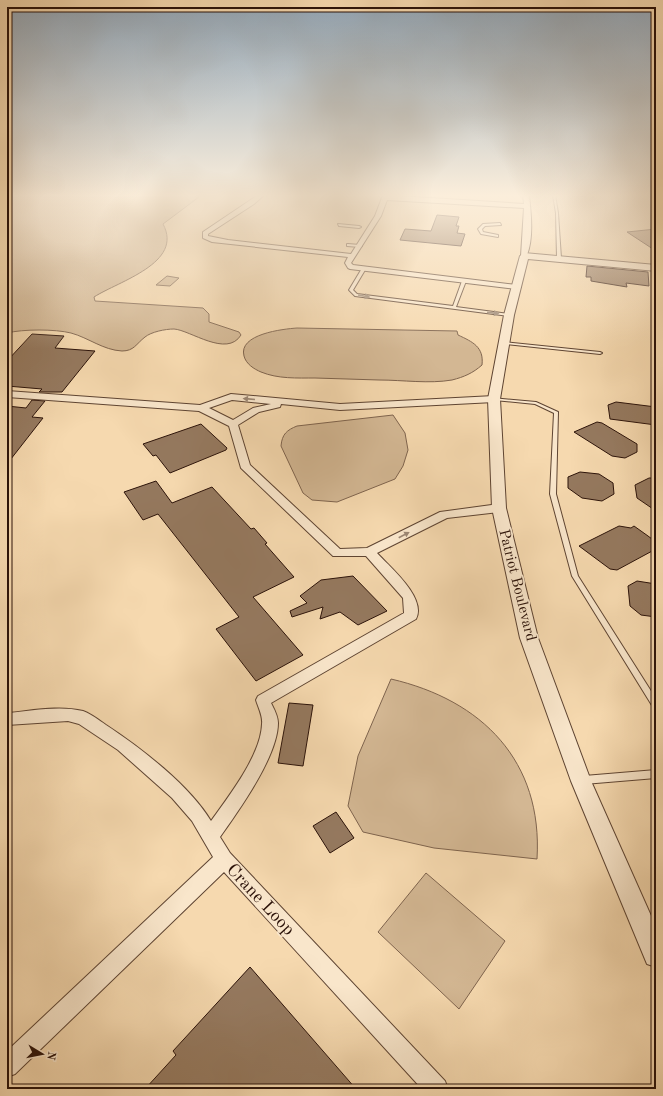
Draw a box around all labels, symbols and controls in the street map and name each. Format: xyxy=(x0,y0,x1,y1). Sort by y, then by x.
one-way arrow xyxy=(358,294,370,300)
one-way arrow xyxy=(487,310,499,316)
one-way arrow xyxy=(243,396,255,402)
street label: Patriot Boulevard xyxy=(495,528,538,643)
one-way arrow xyxy=(399,532,410,539)
street label: Crane Loop xyxy=(223,860,298,939)
north arrow xyxy=(22,1034,62,1074)
text: N xyxy=(44,1050,57,1061)

